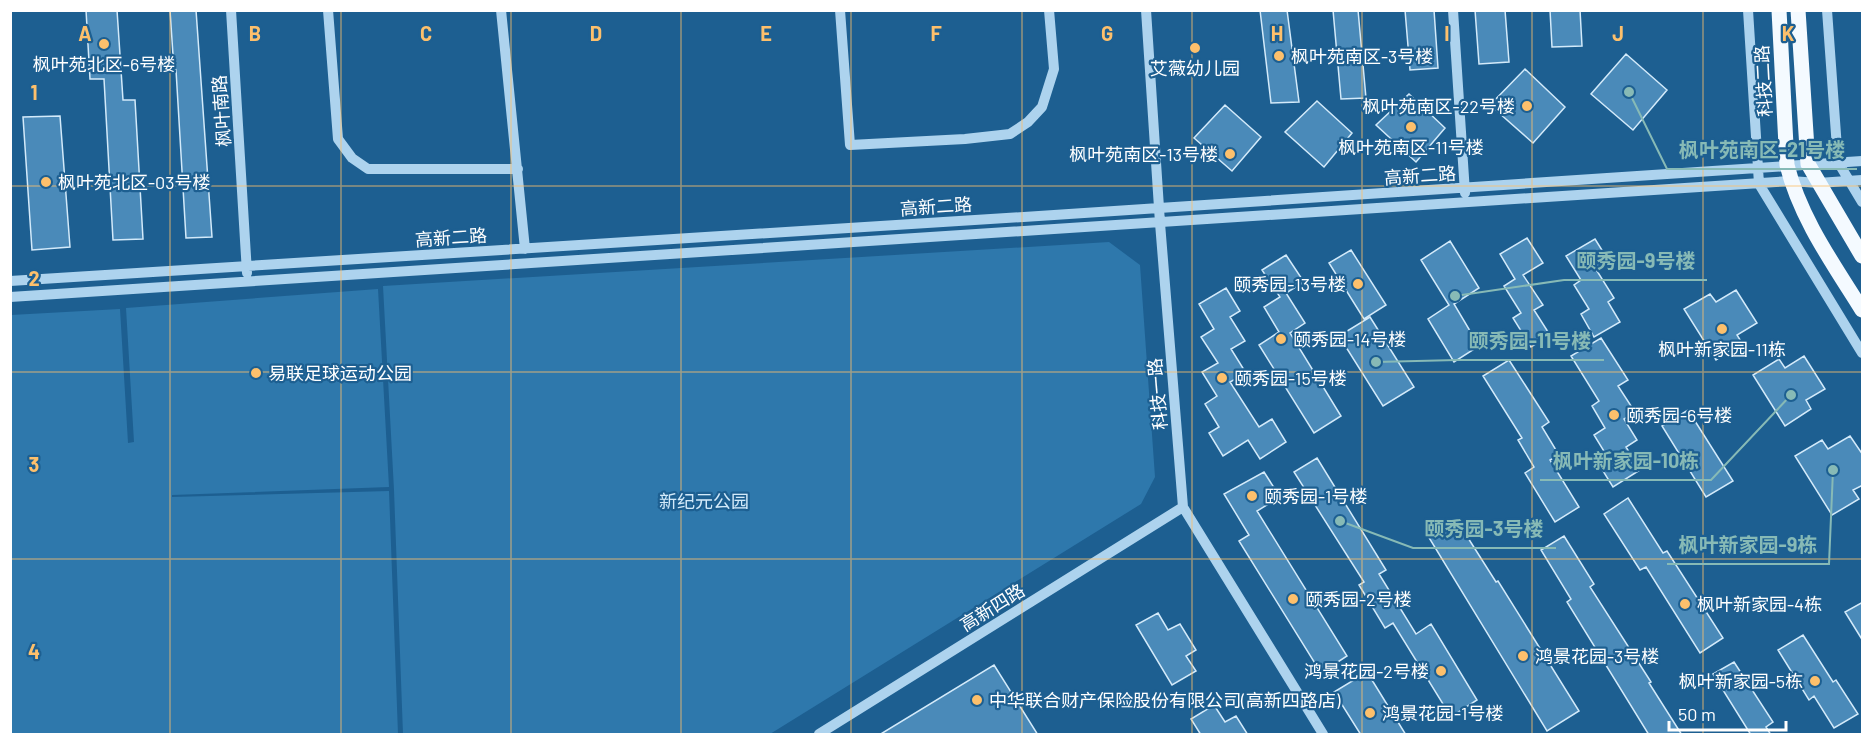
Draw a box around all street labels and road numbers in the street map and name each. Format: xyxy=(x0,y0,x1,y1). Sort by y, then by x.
street label: 科技二路 xyxy=(1750,44,1776,118)
street label: 枫叶南路 xyxy=(208,74,234,148)
street label: 高新二路 xyxy=(1383,162,1457,188)
street label: 高新二路 xyxy=(899,193,973,219)
street label: 高新二路 xyxy=(414,224,488,250)
street label: 科技一路 xyxy=(1143,357,1171,431)
street label: 高新四路 xyxy=(956,579,1028,635)

